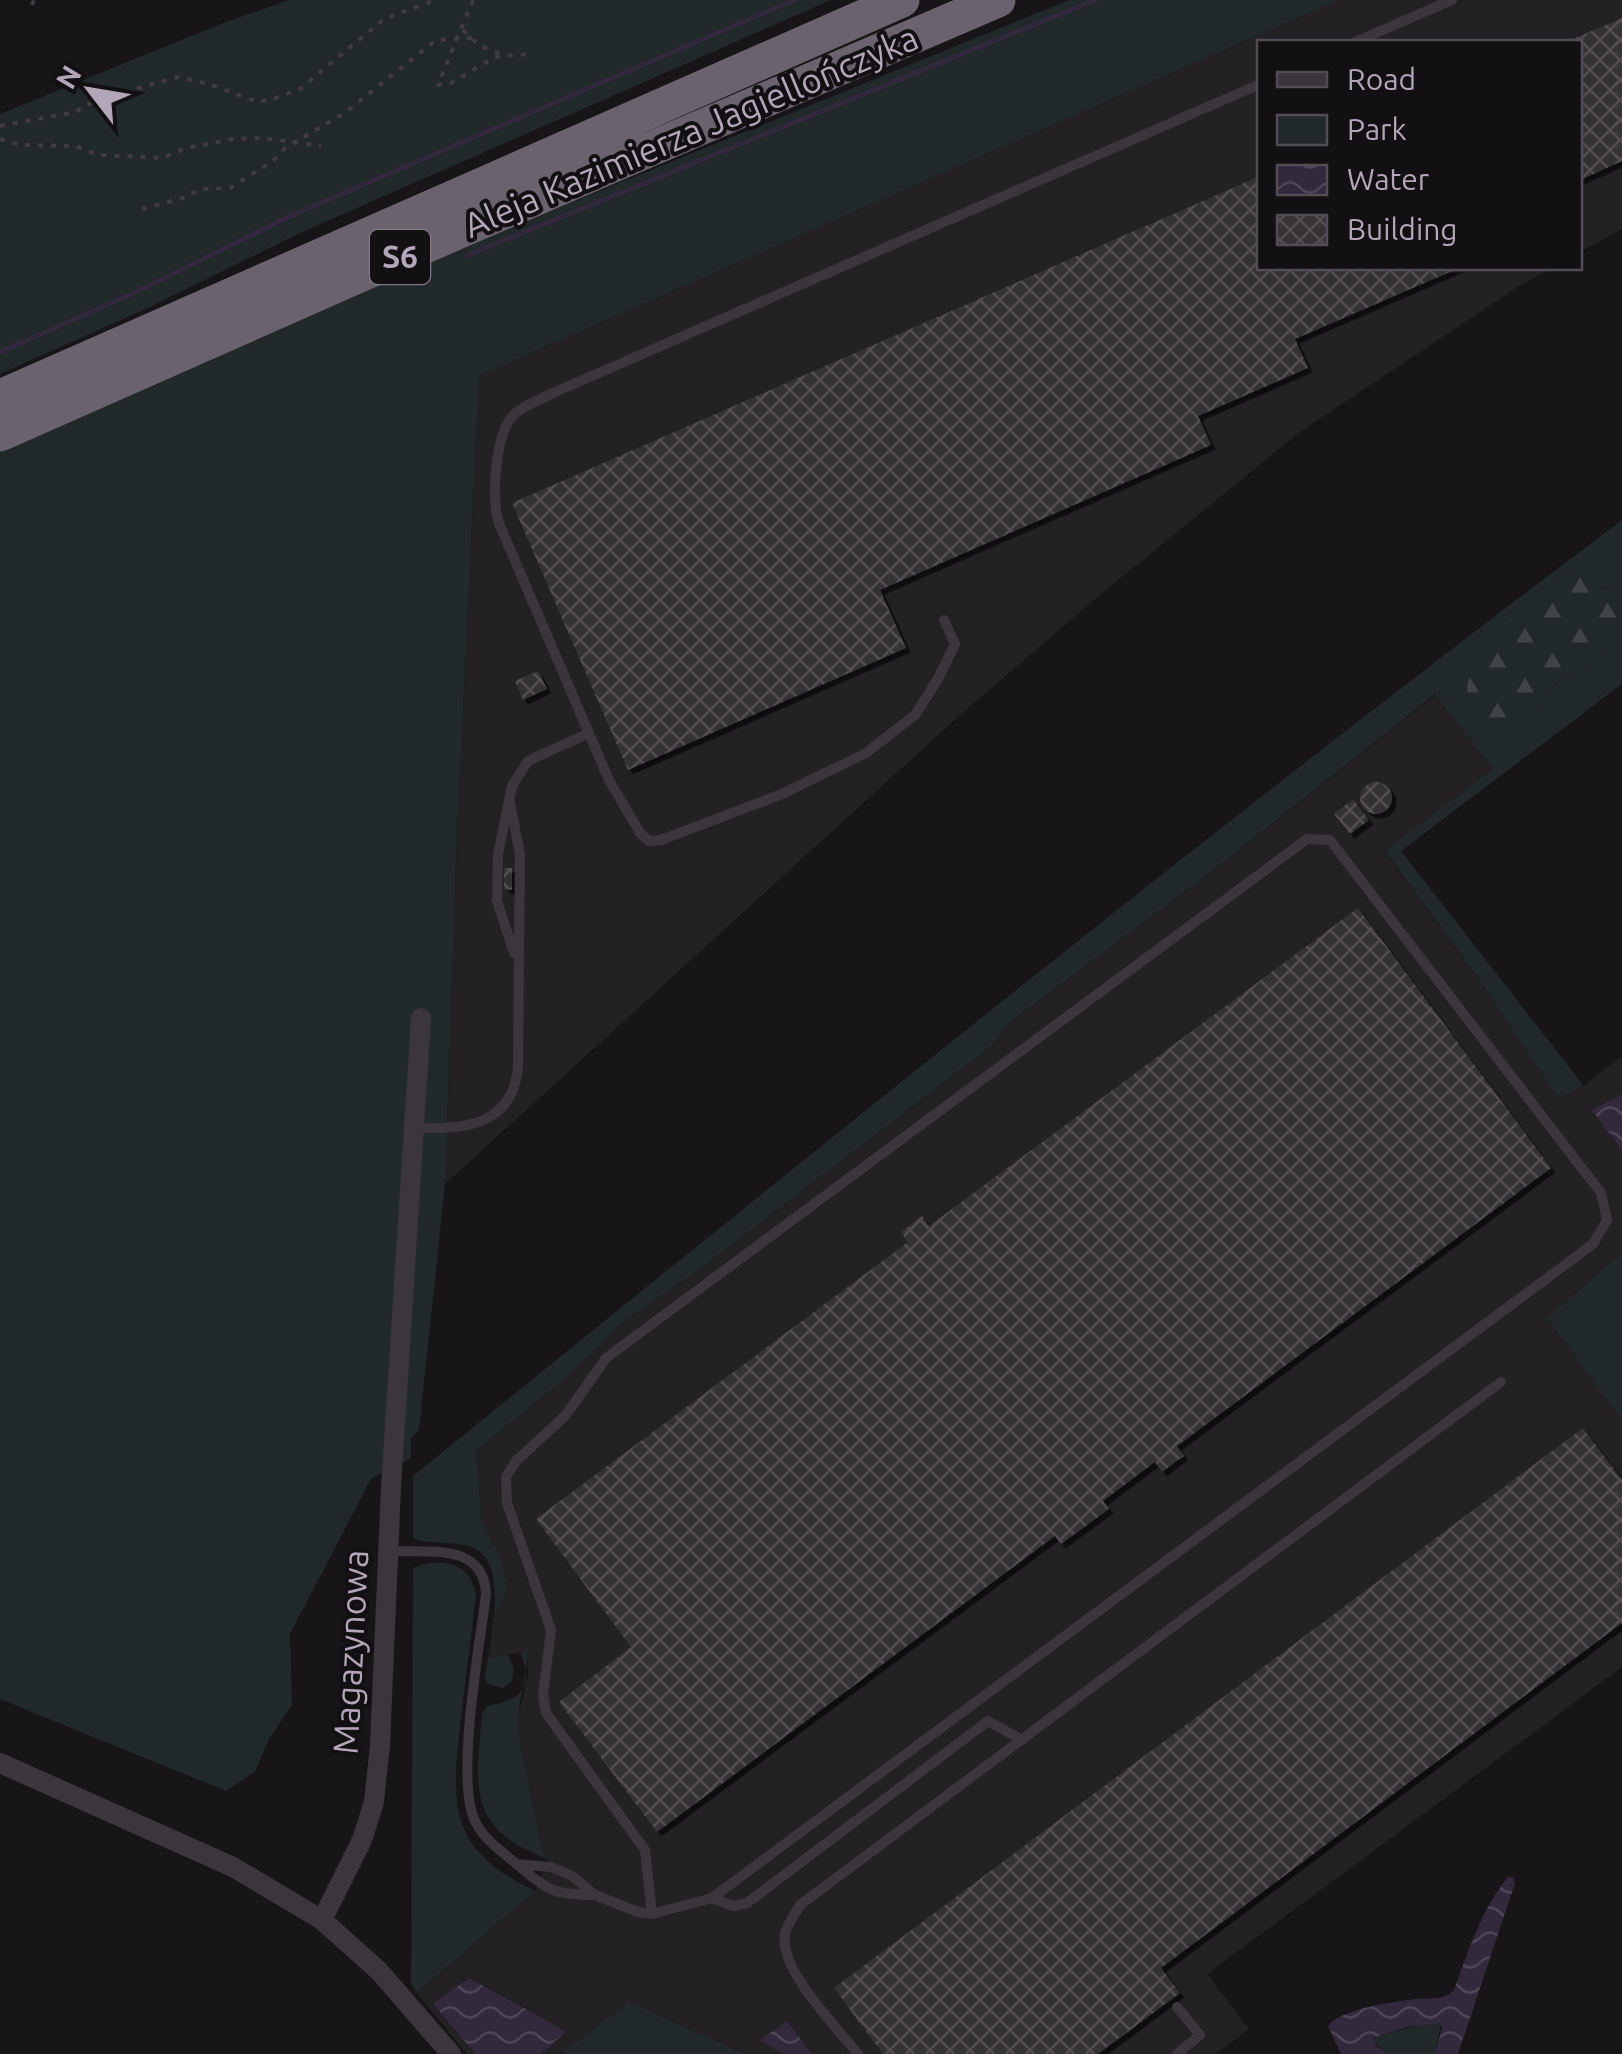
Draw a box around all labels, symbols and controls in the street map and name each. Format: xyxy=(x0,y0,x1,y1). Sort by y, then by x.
street label: Aleja Kazimierza Jagiellończyka xyxy=(457,17,924,245)
north arrow xyxy=(40,40,140,140)
legend xyxy=(1257,40,1582,270)
text: N xyxy=(49,60,87,94)
text: Road xyxy=(1347,62,1416,96)
text: Park xyxy=(1347,112,1407,146)
text: Water xyxy=(1347,162,1430,196)
text: Building xyxy=(1347,212,1458,246)
road number: S6 xyxy=(370,230,430,284)
street label: Magazynowa xyxy=(325,1548,375,1755)

